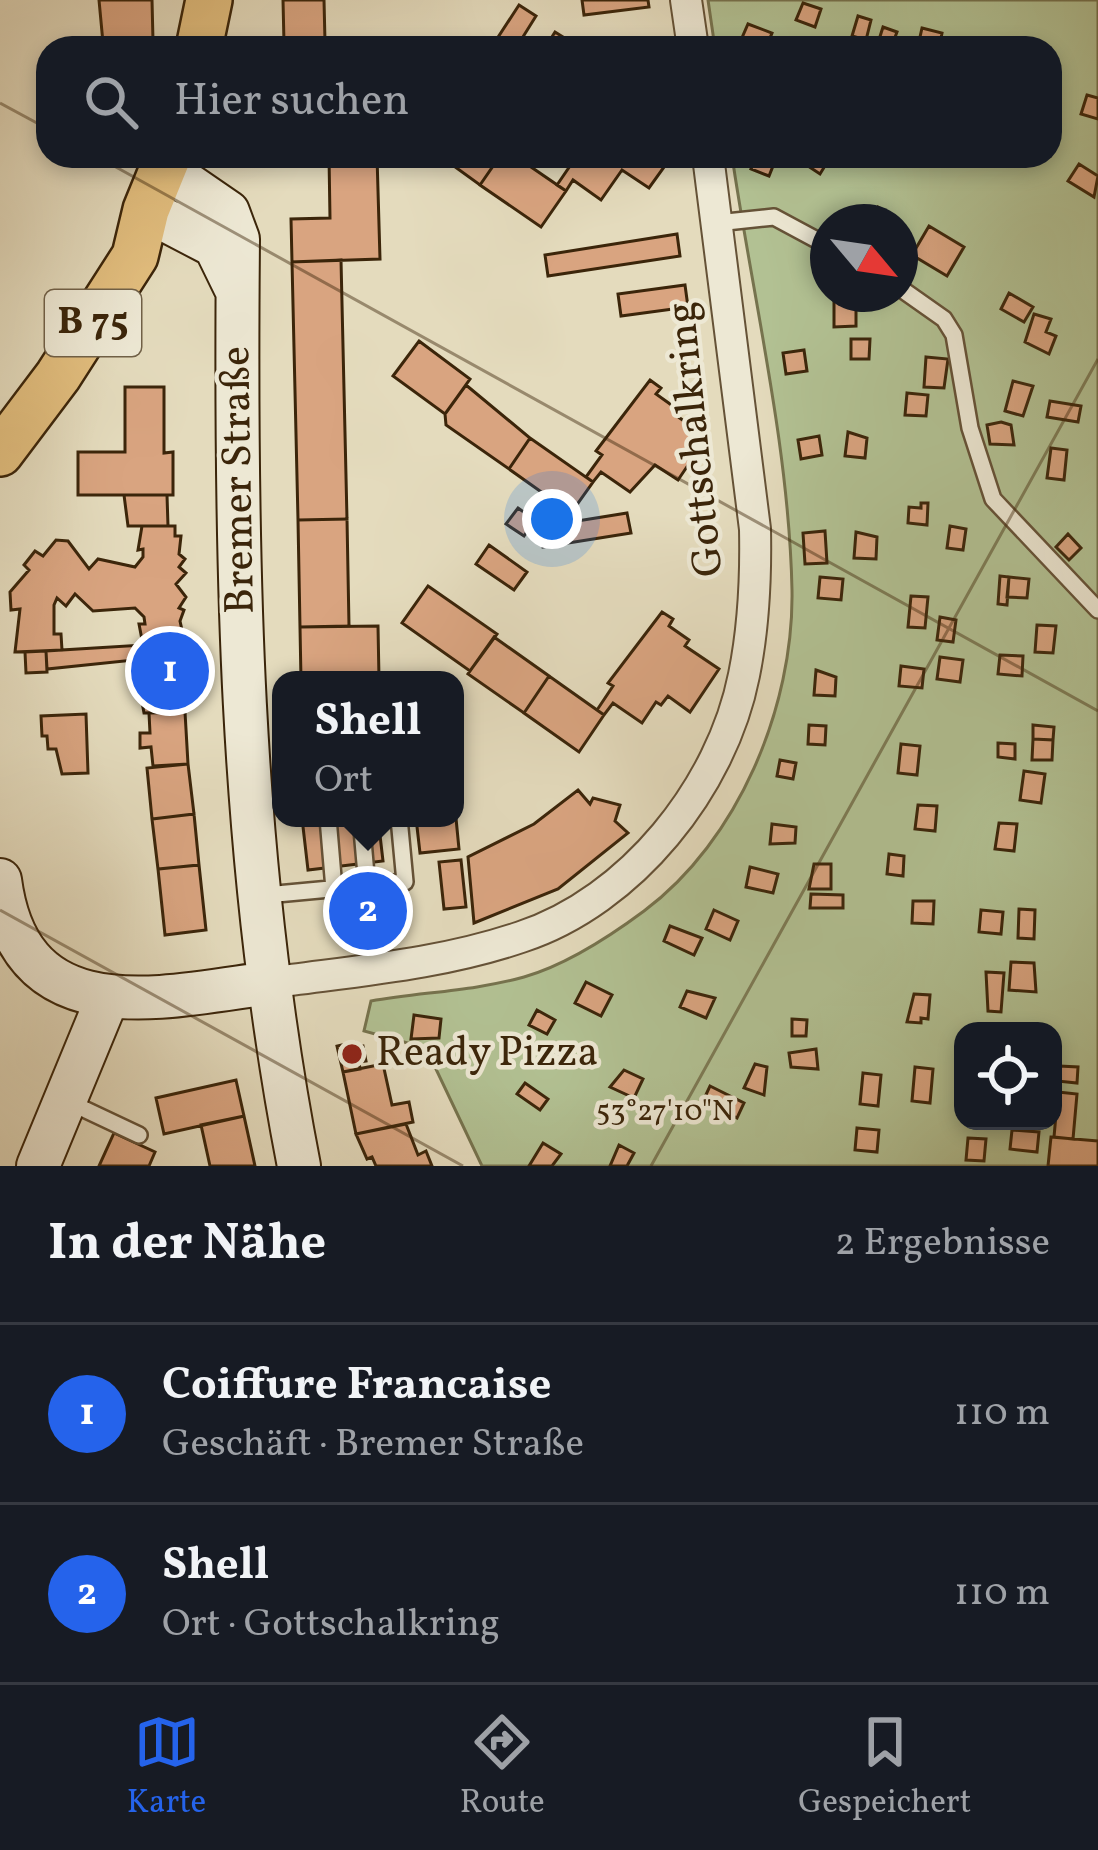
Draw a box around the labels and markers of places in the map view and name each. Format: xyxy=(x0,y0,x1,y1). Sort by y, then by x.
pin: 1 xyxy=(131,626,209,716)
pin: 2 xyxy=(329,866,407,956)
place label: Ready Pizza xyxy=(376,1025,598,1084)
marker: Ready Pizza xyxy=(339,1041,365,1067)

